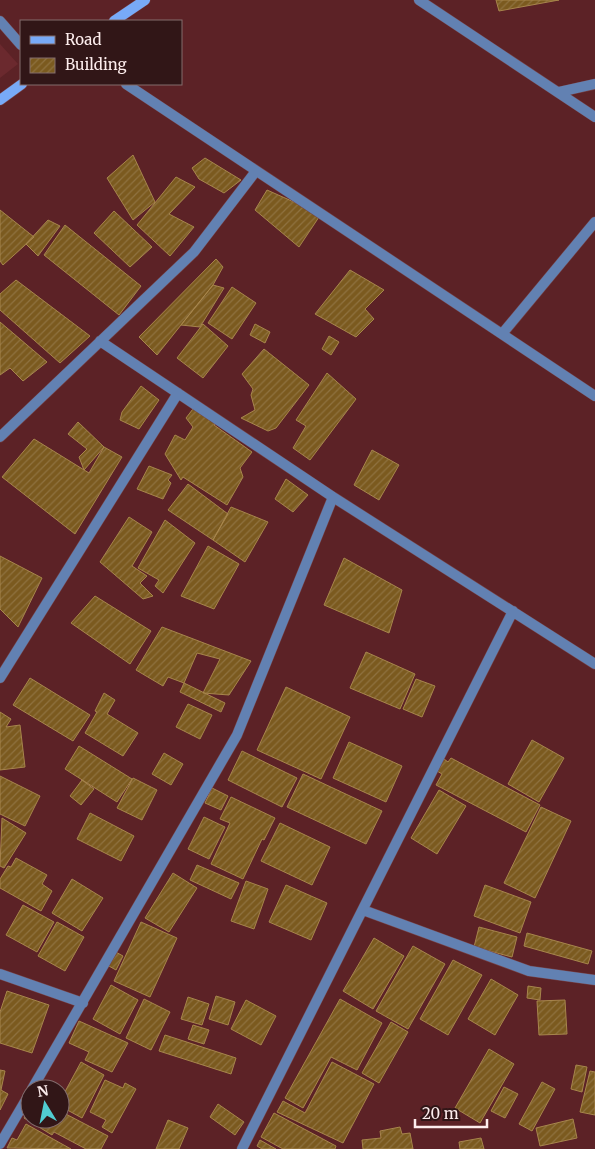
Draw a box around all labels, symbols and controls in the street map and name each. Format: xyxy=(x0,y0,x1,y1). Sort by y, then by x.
legend xyxy=(20,20,182,85)
text: Road xyxy=(65,30,101,49)
text: Building xyxy=(65,55,127,74)
north arrow xyxy=(20,1079,70,1129)
text: N xyxy=(36,1081,50,1101)
scale bar xyxy=(415,1096,488,1128)
text: 20 m xyxy=(422,1104,459,1123)

